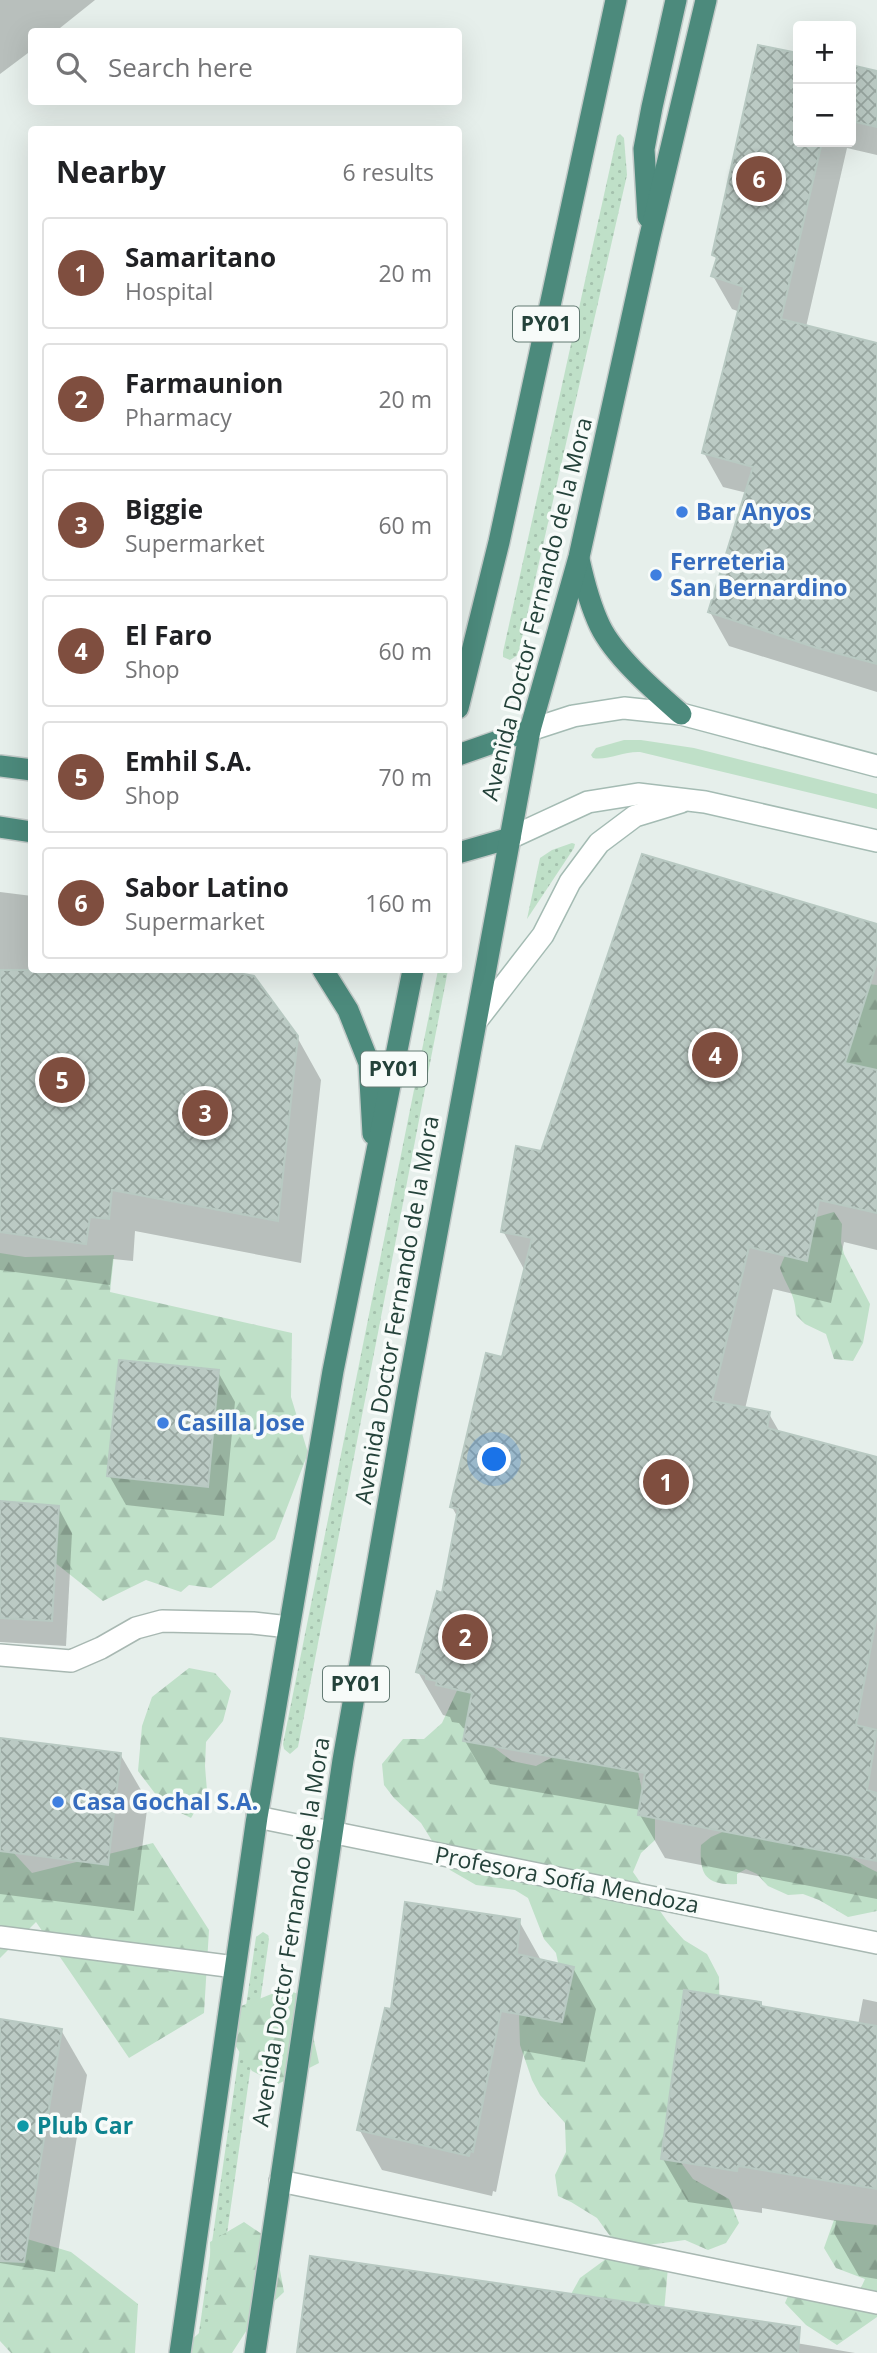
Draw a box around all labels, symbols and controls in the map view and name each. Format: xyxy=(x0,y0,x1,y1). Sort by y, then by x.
map controls xyxy=(793,21,856,147)
button: + xyxy=(793,21,856,84)
search box xyxy=(28,28,462,105)
icon: search xyxy=(52,48,90,86)
text: Search here xyxy=(108,49,253,85)
button: − xyxy=(793,84,856,147)
text: Nearby xyxy=(56,151,166,192)
pin: 6 xyxy=(736,153,782,205)
text: 6 results xyxy=(343,156,434,188)
text: Samaritano xyxy=(125,239,276,275)
text: 1 xyxy=(74,257,88,289)
text: 20 m xyxy=(378,257,432,289)
text: Hospital xyxy=(125,275,213,307)
road number: PY01 xyxy=(513,306,579,342)
text: Farmaunion xyxy=(125,365,283,401)
text: 2 xyxy=(74,383,88,415)
text: 20 m xyxy=(378,383,432,415)
text: Pharmacy xyxy=(125,401,232,433)
street label: Avenida Doctor Fernando de la Mora xyxy=(473,414,599,804)
text: Biggie xyxy=(125,491,203,527)
place label: Bar Anyos xyxy=(696,495,812,527)
marker: Bar Anyos xyxy=(674,504,690,520)
text: 3 xyxy=(74,509,88,541)
text: 60 m xyxy=(378,509,432,541)
text: Supermarket xyxy=(125,527,265,559)
place label: Ferreteria San Bernardino xyxy=(670,545,848,603)
marker: Ferreteria San Bernardino xyxy=(648,567,664,583)
text: El Faro xyxy=(125,617,212,653)
text: 4 xyxy=(74,635,88,667)
text: 60 m xyxy=(378,635,432,667)
text: Shop xyxy=(125,653,180,685)
text: Emhil S.A. xyxy=(125,743,252,779)
text: 5 xyxy=(74,761,88,793)
text: 70 m xyxy=(378,761,432,793)
text: Shop xyxy=(125,779,180,811)
text: Sabor Latino xyxy=(125,869,289,905)
text: 6 xyxy=(74,887,88,919)
text: 160 m xyxy=(365,887,432,919)
text: Supermarket xyxy=(125,905,265,937)
pin: 4 xyxy=(692,1029,738,1081)
road number: PY01 xyxy=(361,1052,427,1086)
pin: 5 xyxy=(39,1054,85,1106)
pin: 3 xyxy=(182,1087,228,1139)
street label: Avenida Doctor Fernando de la Mora xyxy=(346,1113,446,1507)
place label: Casilla Jose xyxy=(177,1406,305,1438)
marker: Casilla Jose xyxy=(155,1415,171,1431)
your location xyxy=(477,1442,511,1476)
pin: 1 xyxy=(643,1456,689,1508)
pin: 2 xyxy=(442,1611,488,1663)
road number: PY01 xyxy=(323,1666,389,1702)
street label: Avenida Doctor Fernando de la Mora xyxy=(243,1735,337,2129)
place label: Casa Gochal S.A. xyxy=(72,1785,258,1817)
marker: Casa Gochal S.A. xyxy=(50,1794,66,1810)
street label: Profesora Sofía Mendoza xyxy=(432,1838,702,1920)
place label: Plub Car xyxy=(37,2109,133,2141)
marker: Plub Car xyxy=(15,2118,31,2134)

